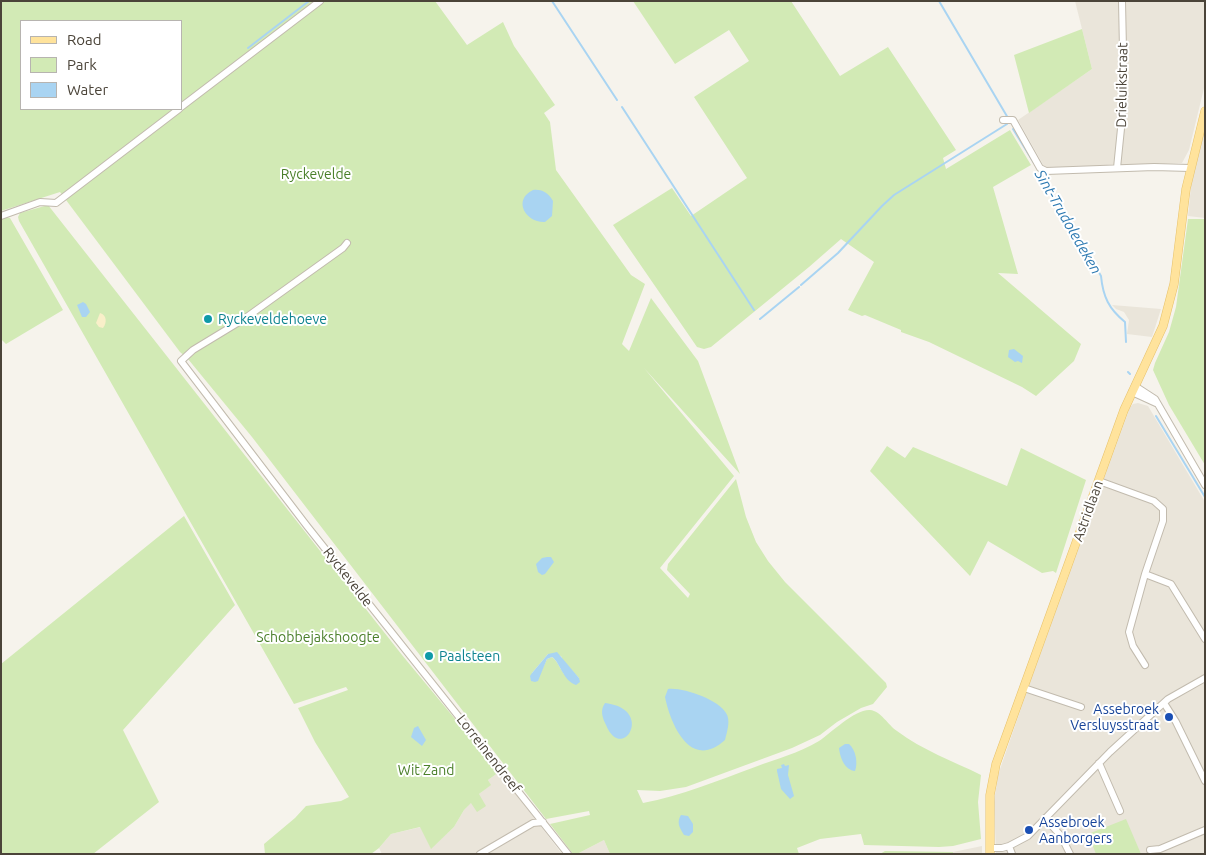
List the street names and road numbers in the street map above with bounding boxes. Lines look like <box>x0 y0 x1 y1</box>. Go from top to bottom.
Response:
street label: Drieluikstraat <box>1113 42 1131 128</box>
street label: Astridlaan <box>1069 478 1107 544</box>
street label: Ryckevelde <box>320 544 376 610</box>
street label: Lorreinendreef <box>453 711 525 797</box>

